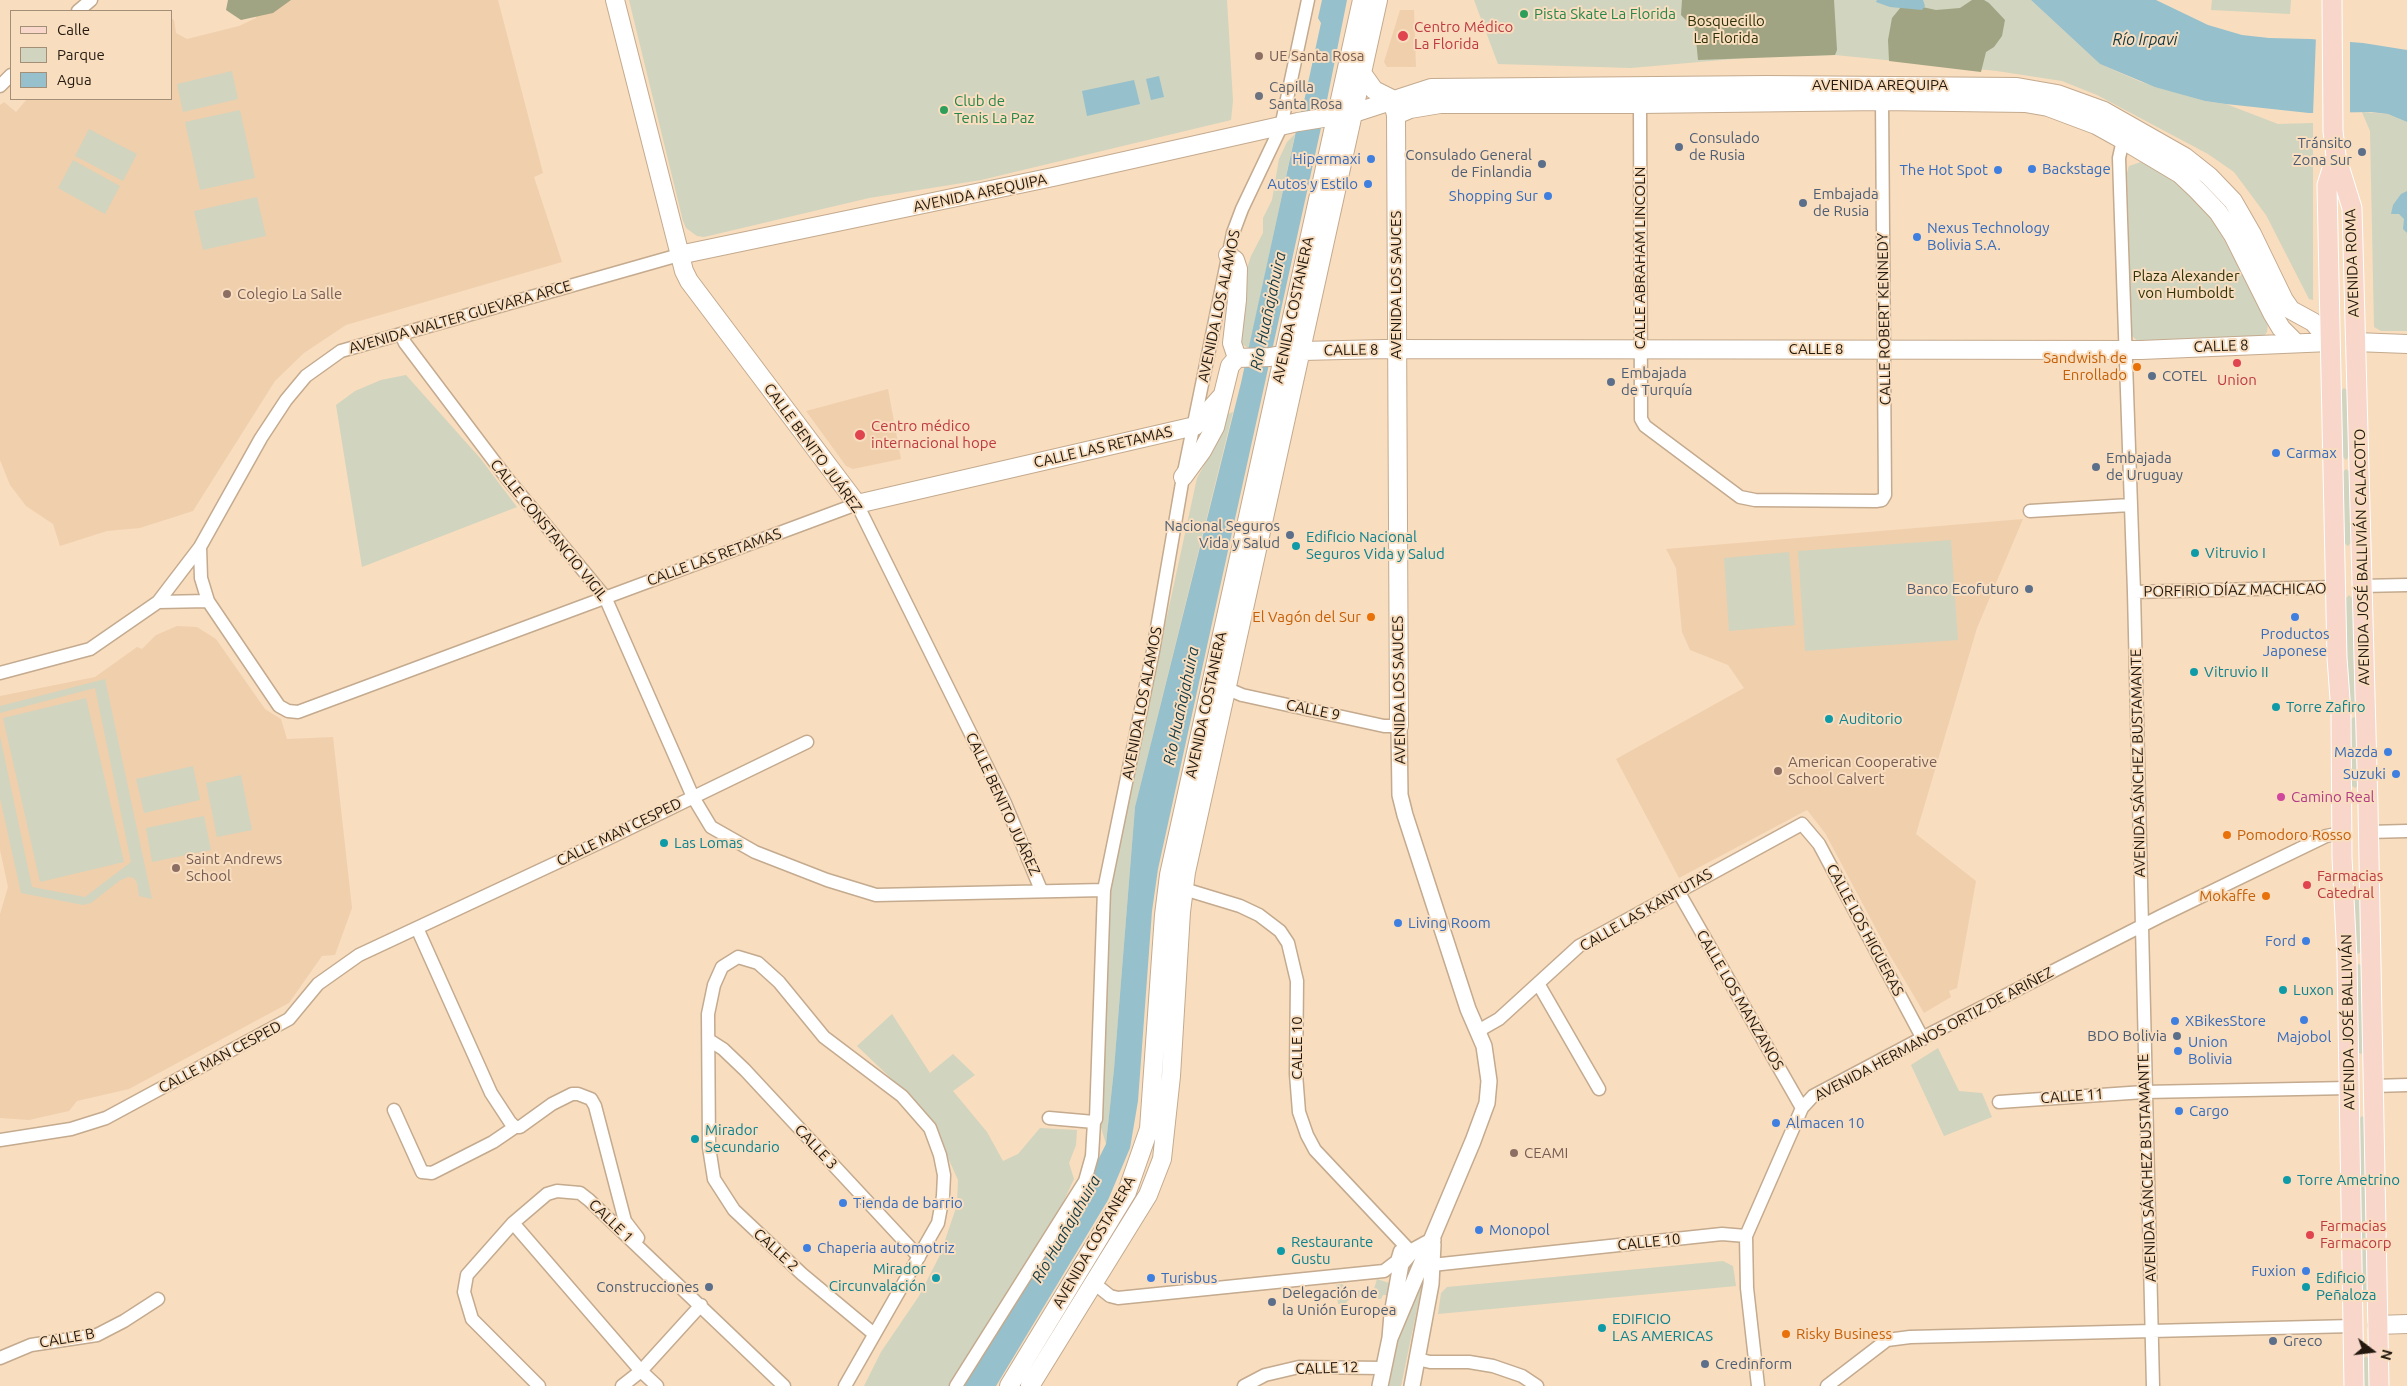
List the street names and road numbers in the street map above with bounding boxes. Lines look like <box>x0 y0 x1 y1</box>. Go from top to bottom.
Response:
street label: AVENIDA AREQUIPA <box>1812 76 1948 94</box>
street label: CALLE ABRAHAM LINCOLN <box>1631 166 1649 350</box>
street label: AVENIDA AREQUIPA <box>912 170 1048 216</box>
street label: AVENIDA ROMA <box>2341 208 2363 318</box>
street label: AVENIDA LOS SAUCES <box>1387 211 1405 359</box>
street label: AVENIDA LOS ALAMOS <box>1194 228 1244 384</box>
street label: CALLE ROBERT KENNEDY <box>1873 233 1895 405</box>
street label: AVENIDA COSTANERA <box>1269 235 1317 385</box>
street label: AVENIDA WALTER GUEVARA ARCE <box>347 277 573 357</box>
street label: CALLE 8 <box>2193 336 2249 356</box>
street label: CALLE 8 <box>1789 340 1843 358</box>
street label: CALLE 8 <box>1323 341 1379 359</box>
street label: CALLE BENITO JUÁREZ <box>760 380 866 516</box>
street label: CALLE LAS RETAMAS <box>1032 422 1174 472</box>
street label: AVENIDA JOSÉ BALLIVIÁN CALACOTO <box>2351 429 2373 685</box>
street label: CALLE CONSTANCIO VIGIL <box>486 456 612 604</box>
street label: CALLE LAS RETAMAS <box>644 524 784 590</box>
street label: PORFIRIO DÍAZ MACHICAO <box>2143 579 2327 601</box>
street label: AVENIDA LOS SAUCES <box>1389 616 1409 764</box>
street label: AVENIDA LOS ALAMOS <box>1118 625 1166 781</box>
street label: AVENIDA COSTANERA <box>1182 630 1230 780</box>
street label: AVENIDA SÁNCHEZ BUSTAMANTE <box>2127 649 2149 877</box>
street label: CALLE 9 <box>1284 695 1342 725</box>
street label: CALLE BENITO JUÁREZ <box>962 730 1044 878</box>
street label: CALLE MAN CESPED <box>554 794 684 870</box>
street label: CALLE LOS HIGUERAS <box>1823 861 1907 999</box>
street label: CALLE LAS KANTUTAS <box>1577 865 1715 955</box>
street label: CALLE LOS MANZANOS <box>1693 927 1787 1073</box>
street label: AVENIDA JOSÉ BALLIVIÁN <box>2337 934 2359 1110</box>
street label: AVENIDA HERMANOS ORTIZ DE ARIÑEZ <box>1812 963 2056 1105</box>
street label: CALLE 10 <box>1288 1016 1306 1080</box>
street label: CALLE MAN CESPED <box>155 1017 285 1097</box>
street label: AVENIDA SÁNCHEZ BUSTAMANTE <box>2134 1053 2160 1283</box>
street label: CALLE 11 <box>2040 1085 2104 1107</box>
street label: CALLE 3 <box>791 1121 841 1173</box>
street label: AVENIDA COSTANERA <box>1049 1173 1139 1311</box>
street label: CALLE 1 <box>585 1195 637 1247</box>
street label: CALLE 2 <box>750 1225 802 1275</box>
street label: CALLE 10 <box>1617 1230 1681 1254</box>
street label: CALLE B <box>38 1324 96 1352</box>
street label: CALLE 12 <box>1295 1358 1359 1378</box>

